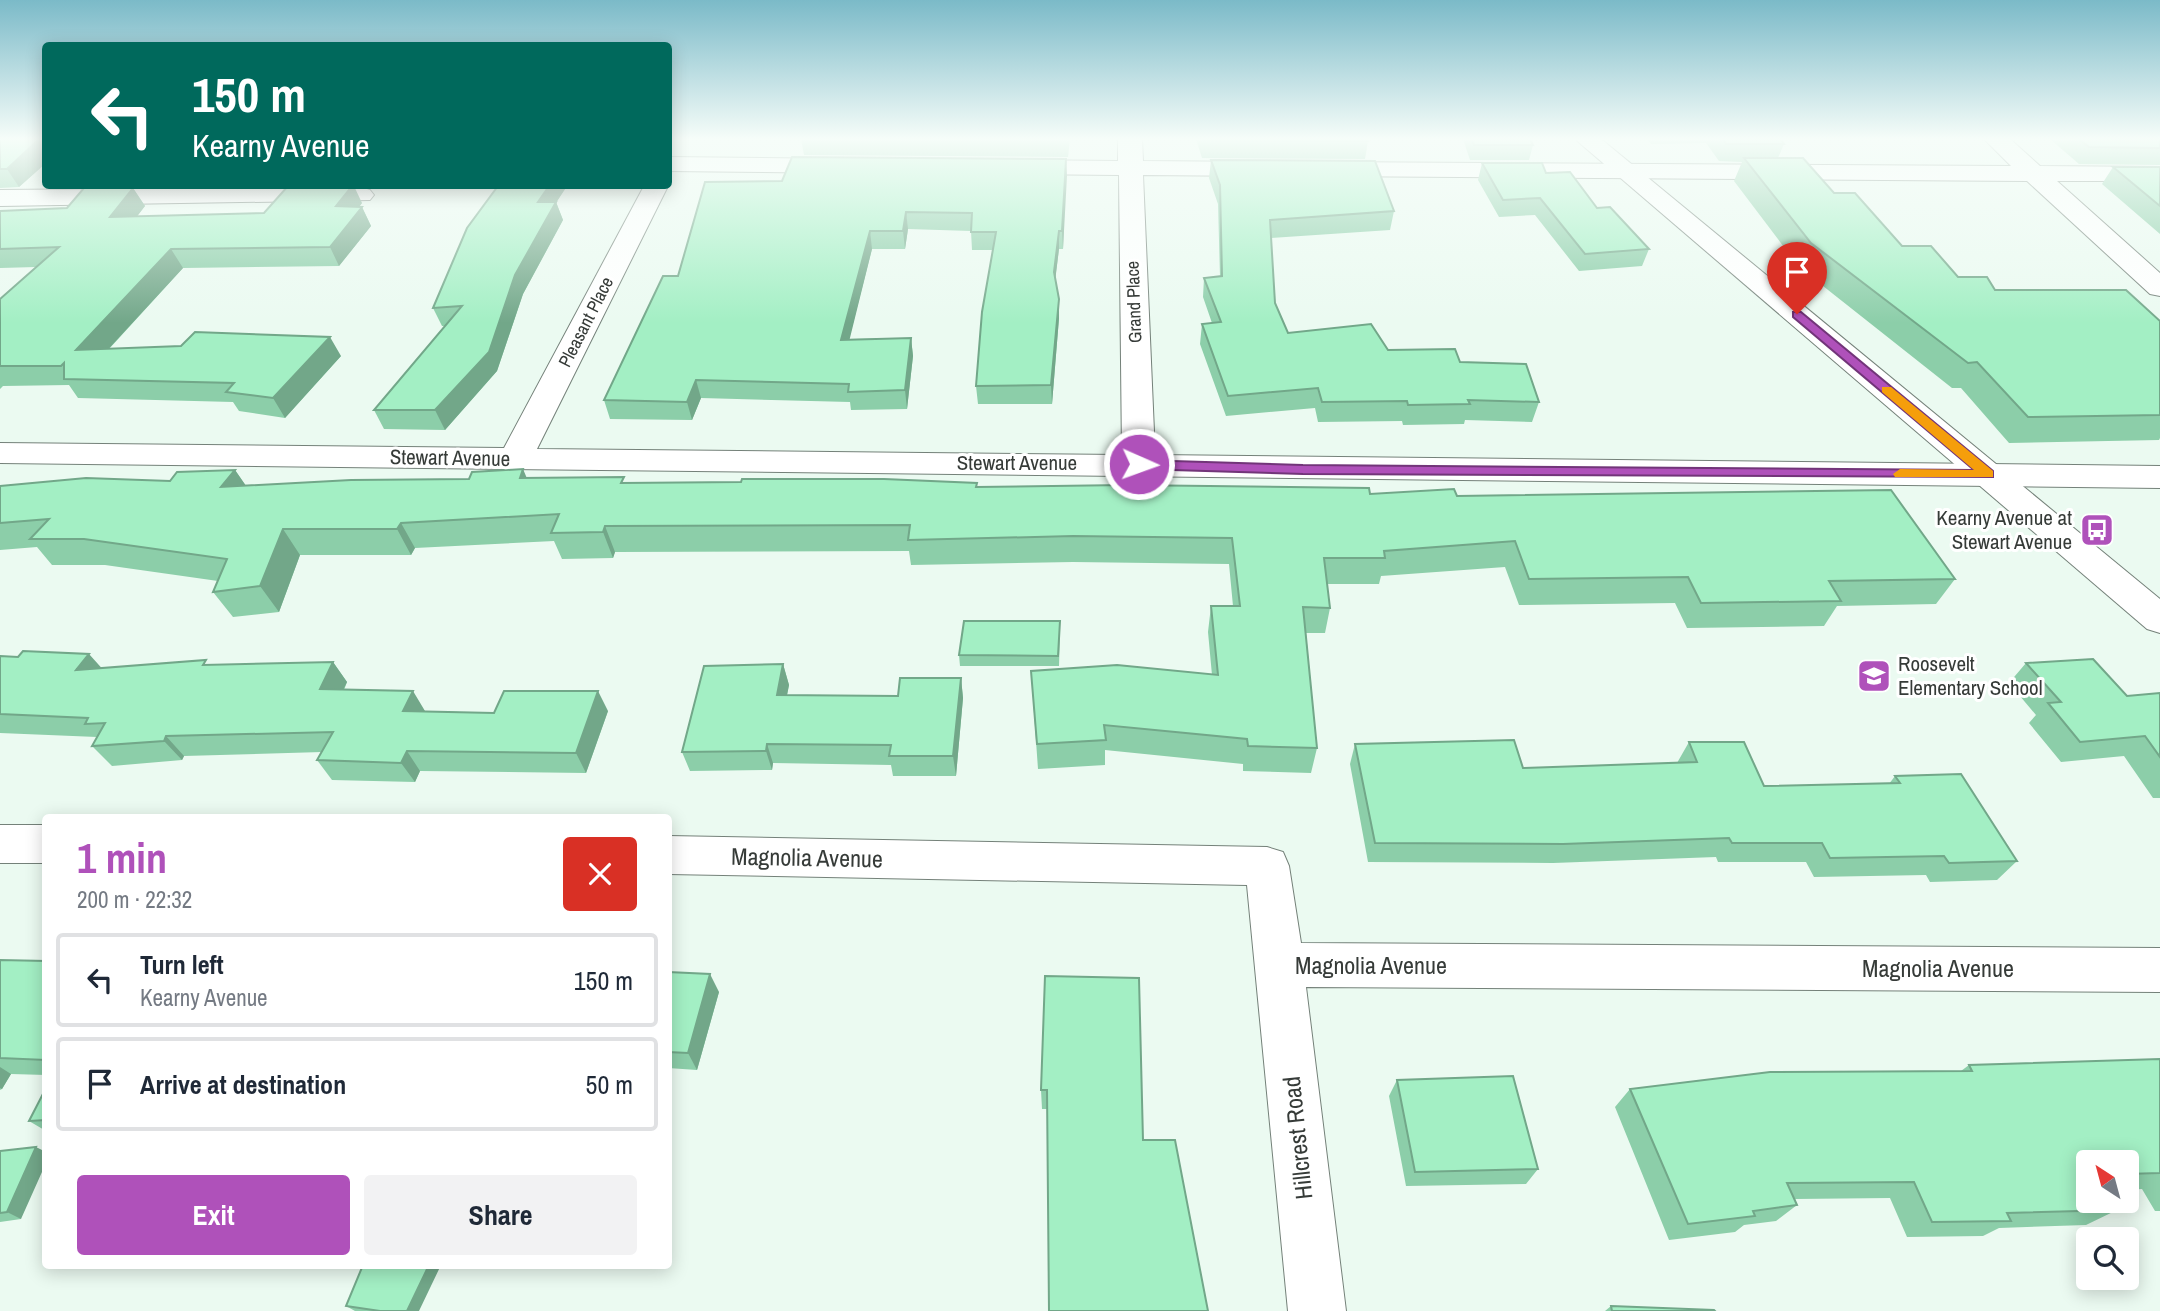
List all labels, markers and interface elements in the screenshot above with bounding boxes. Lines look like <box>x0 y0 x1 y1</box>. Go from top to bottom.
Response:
text: 150 m <box>192 61 306 127</box>
icon: left <box>77 70 168 161</box>
text: Kearny Avenue <box>192 124 370 167</box>
pin <box>1767 242 1827 314</box>
icon: arrive <box>1778 253 1816 291</box>
street label: Grand Place <box>1120 261 1147 343</box>
street label: Pleasant Place <box>552 272 619 371</box>
position arrow <box>1102 427 1176 501</box>
street label: Stewart Avenue <box>390 442 510 473</box>
street label: Stewart Avenue <box>957 448 1077 477</box>
place label: Kearny Avenue at Stewart Avenue <box>1936 503 2072 556</box>
bus stop icon: Kearny Avenue at Stewart Avenue <box>2078 511 2116 549</box>
place label: Roosevelt Elementary School <box>1898 649 2043 702</box>
school or university icon: Roosevelt Elementary School <box>1855 657 1893 695</box>
text: 1 min <box>77 830 167 886</box>
button: close <box>563 837 637 911</box>
street label: Magnolia Avenue <box>731 840 883 874</box>
text: 200 m · 22:32 <box>77 884 192 915</box>
text: Turn left <box>140 947 224 982</box>
street label: Magnolia Avenue <box>1295 949 1447 981</box>
street label: Magnolia Avenue <box>1862 952 2014 984</box>
icon: left <box>81 961 119 999</box>
text: 150 m <box>574 963 633 998</box>
text: Kearny Avenue <box>140 982 268 1013</box>
icon: arrive <box>81 1065 119 1103</box>
text: Arrive at destination <box>140 1067 346 1102</box>
text: 50 m <box>586 1067 633 1102</box>
street label: Hillcrest Road <box>1275 1075 1319 1201</box>
north arrow <box>2076 1150 2138 1213</box>
map controls <box>2076 1150 2139 1290</box>
button: Exit <box>77 1175 350 1255</box>
button: Share <box>364 1175 637 1255</box>
button: search <box>2076 1227 2139 1290</box>

